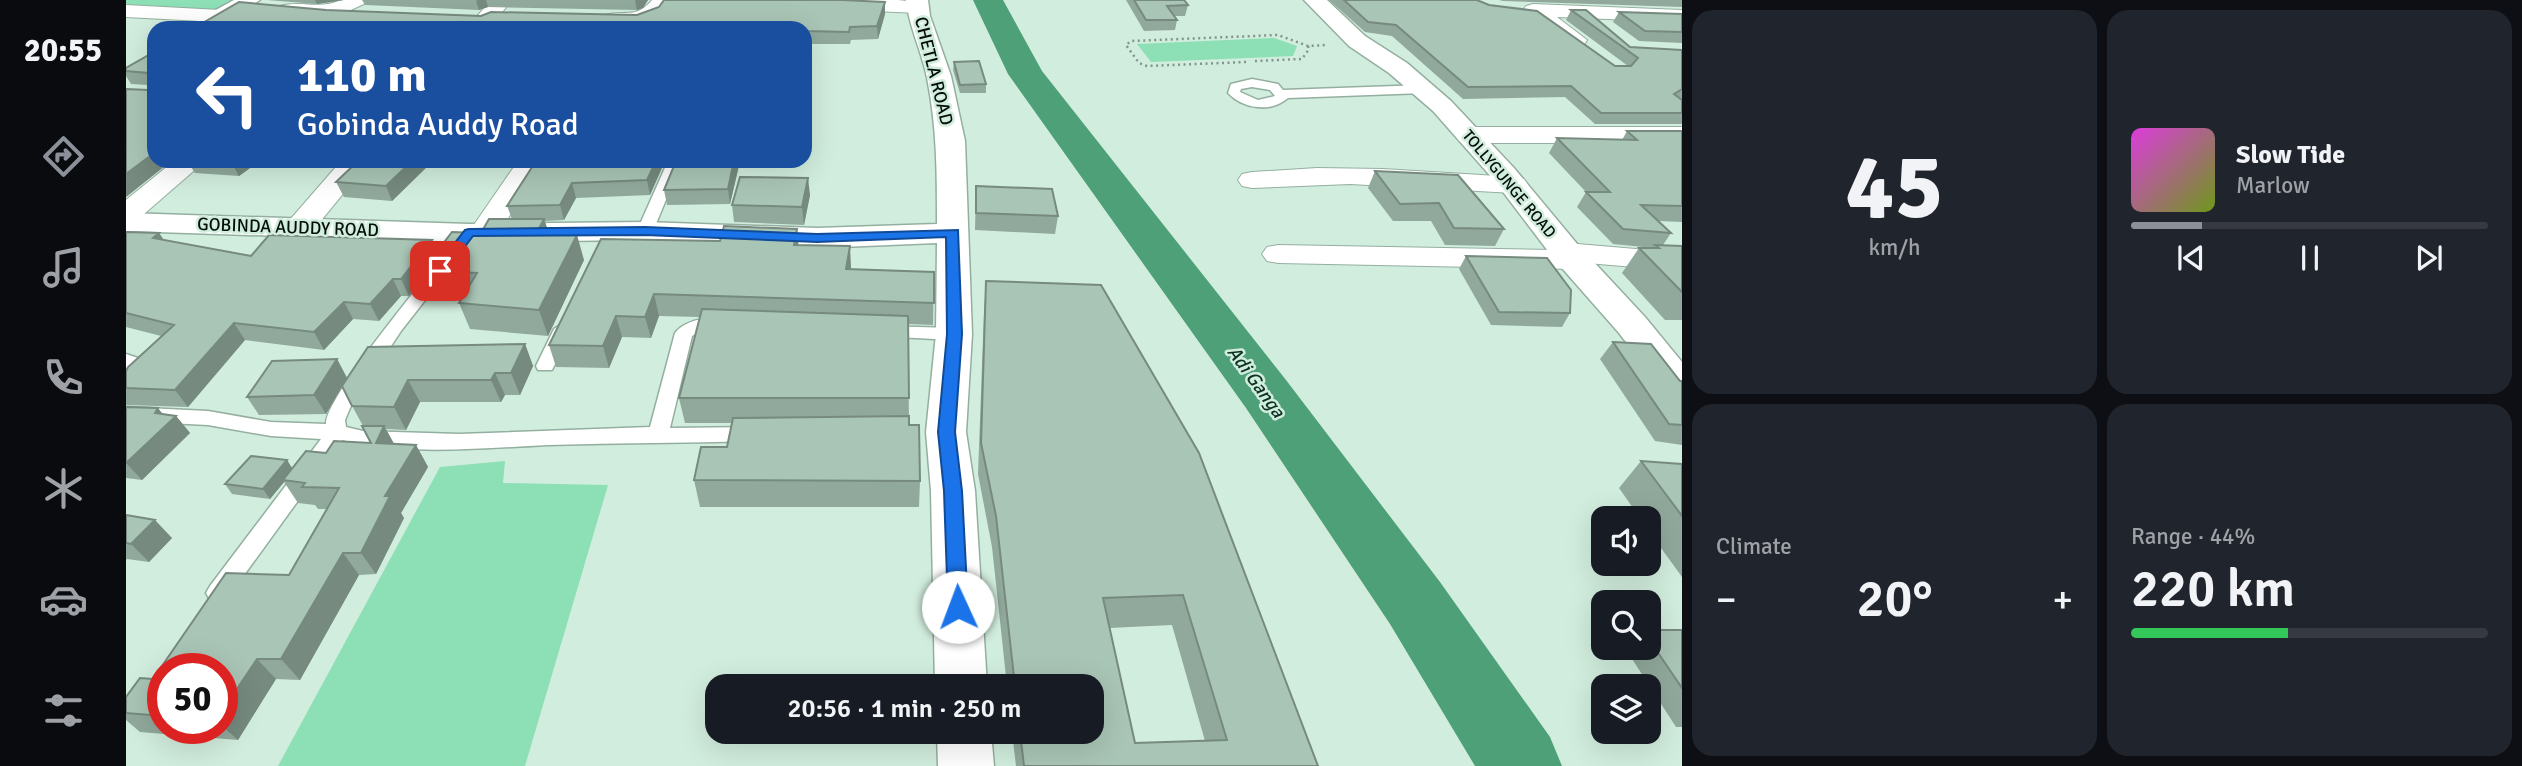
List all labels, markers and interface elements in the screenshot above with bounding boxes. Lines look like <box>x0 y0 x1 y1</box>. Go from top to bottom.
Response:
street label: CHETLA ROAD <box>910 14 958 128</box>
text: 20:55 <box>24 31 102 70</box>
text: 110 m <box>297 45 427 105</box>
icon: left <box>182 49 273 140</box>
text: Gobinda Auddy Road <box>297 105 579 144</box>
street label: TOLLYGUNGE ROAD <box>1458 126 1560 242</box>
text: 45 <box>1845 131 1944 244</box>
icon: directions <box>39 132 88 181</box>
text: Slow Tide <box>2236 139 2345 171</box>
text: Marlow <box>2236 171 2310 200</box>
street label: GOBINDA AUDDY ROAD <box>197 213 379 241</box>
text: km/h <box>1868 233 1921 262</box>
icon: previous <box>2172 239 2210 277</box>
icon: pause <box>2291 239 2329 277</box>
icon: next <box>2410 239 2448 277</box>
pin <box>410 241 470 301</box>
icon: music <box>39 243 88 292</box>
icon: arrive <box>421 252 459 290</box>
water label: Adi Ganga <box>1222 341 1291 424</box>
icon: phone <box>39 353 88 402</box>
icon: climate <box>39 464 88 513</box>
map controls <box>1591 506 1661 744</box>
button: sound <box>1591 506 1661 576</box>
text: Range · 44% <box>2131 522 2255 551</box>
text: Climate <box>1716 532 1792 561</box>
text: 220 km <box>2131 557 2295 621</box>
text: 20° <box>1856 567 1933 631</box>
position arrow <box>921 570 995 644</box>
icon: car <box>39 575 88 624</box>
text: − <box>1716 576 1737 623</box>
text: + <box>2052 576 2073 623</box>
button: search <box>1591 590 1661 660</box>
speed limit sign: 50 <box>147 653 238 744</box>
button: layers <box>1591 674 1661 744</box>
icon: filters <box>39 686 88 735</box>
text: 20:56 · 1 min · 250 m <box>788 693 1021 725</box>

